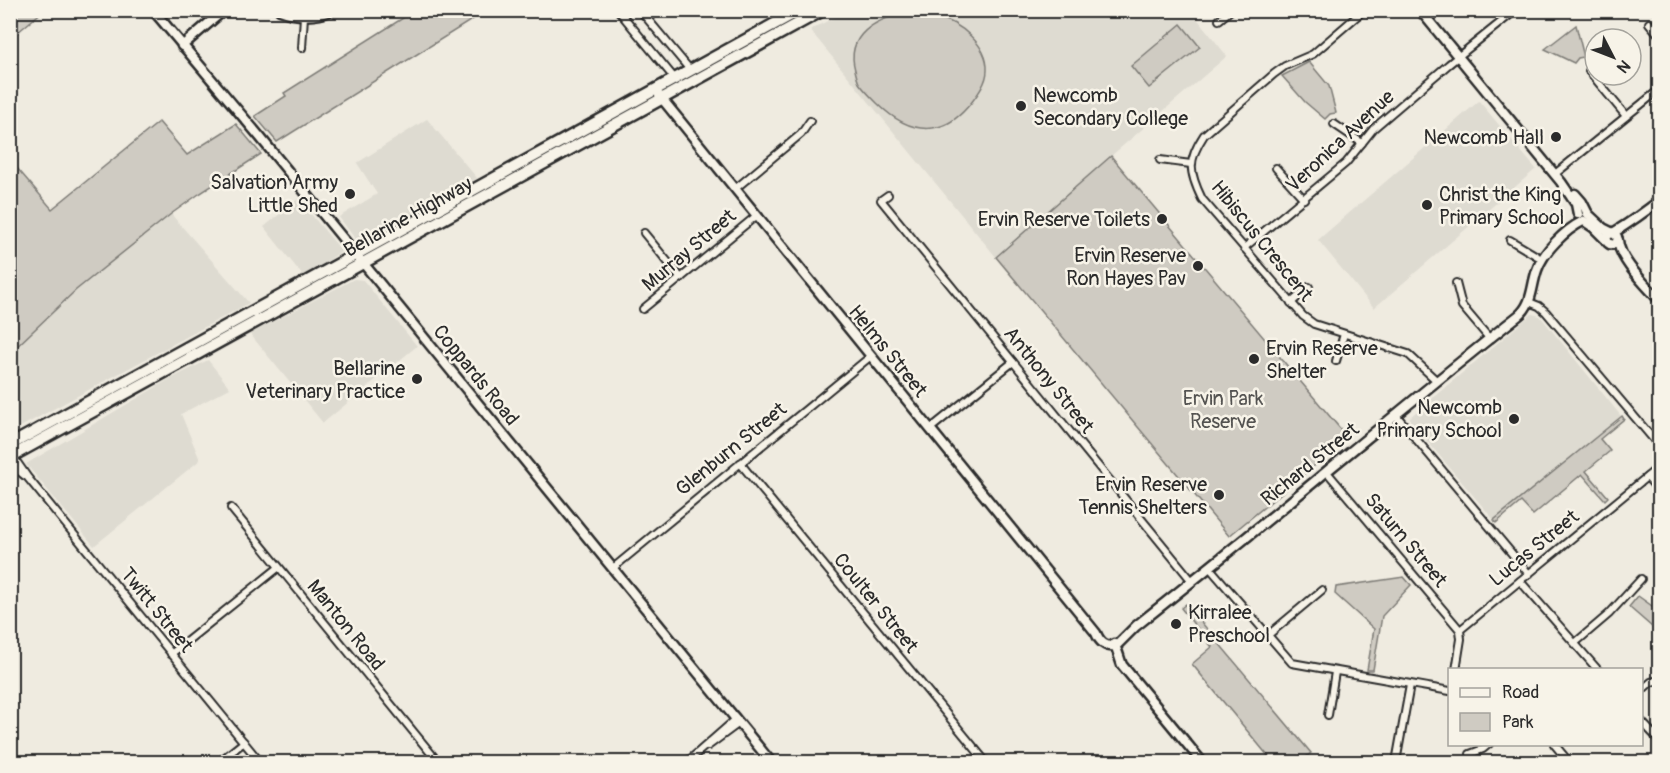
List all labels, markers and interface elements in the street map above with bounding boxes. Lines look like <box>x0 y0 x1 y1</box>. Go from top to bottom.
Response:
north arrow <box>1583 27 1643 87</box>
text: N <box>1612 56 1634 77</box>
place label: Newcomb Secondary College <box>1033 83 1188 131</box>
street label: Veronica Avenue <box>1281 84 1400 198</box>
marker: Newcomb Secondary College <box>1014 99 1028 113</box>
place label: Newcomb Hall <box>1423 125 1544 150</box>
marker: Newcomb Hall <box>1549 130 1563 144</box>
place label: Salvation Army Little Shed <box>210 170 338 218</box>
street label: Bellarine Highway <box>339 171 477 263</box>
street label: Hibiscus Crescent <box>1205 175 1319 307</box>
place label: Christ the King Primary School <box>1439 182 1564 230</box>
marker: Salvation Army Little Shed <box>343 187 357 201</box>
marker: Christ the King Primary School <box>1420 198 1434 212</box>
street label: Murray Street <box>637 203 742 297</box>
place label: Ervin Reserve Toilets <box>978 207 1150 232</box>
marker: Ervin Reserve Toilets <box>1155 212 1169 226</box>
place label: Ervin Reserve Ron Hayes Pav <box>1066 243 1186 291</box>
marker: Ervin Reserve Ron Hayes Pav <box>1191 259 1205 273</box>
street label: Helms Street <box>843 300 933 403</box>
street label: Coppards Road <box>428 319 524 431</box>
street label: Anthony Street <box>998 322 1100 439</box>
place label: Ervin Reserve Shelter <box>1266 336 1378 384</box>
marker: Ervin Reserve Shelter <box>1247 352 1261 366</box>
place label: Bellarine Veterinary Practice <box>245 356 405 404</box>
marker: Bellarine Veterinary Practice <box>410 372 424 386</box>
park label: Ervin Park Reserve <box>1183 386 1264 434</box>
place label: Newcomb Primary School <box>1377 395 1502 443</box>
street label: Glenburn Street <box>670 396 792 501</box>
marker: Newcomb Primary School <box>1507 412 1521 426</box>
street label: Richard Street <box>1256 416 1365 511</box>
place label: Ervin Reserve Tennis Shelters <box>1079 472 1207 520</box>
marker: Ervin Reserve Tennis Shelters <box>1212 488 1226 502</box>
street label: Saturn Street <box>1359 488 1453 593</box>
street label: Lucas Street <box>1484 504 1585 592</box>
street label: Coulter Street <box>828 548 925 659</box>
street label: Twitt Street <box>115 562 199 658</box>
street label: Manton Road <box>302 574 390 676</box>
place label: Kirralee Preschool <box>1188 600 1270 648</box>
marker: Kirralee Preschool <box>1169 617 1183 631</box>
legend <box>1448 668 1643 746</box>
text: Road <box>1502 681 1539 704</box>
text: Park <box>1502 711 1534 734</box>

